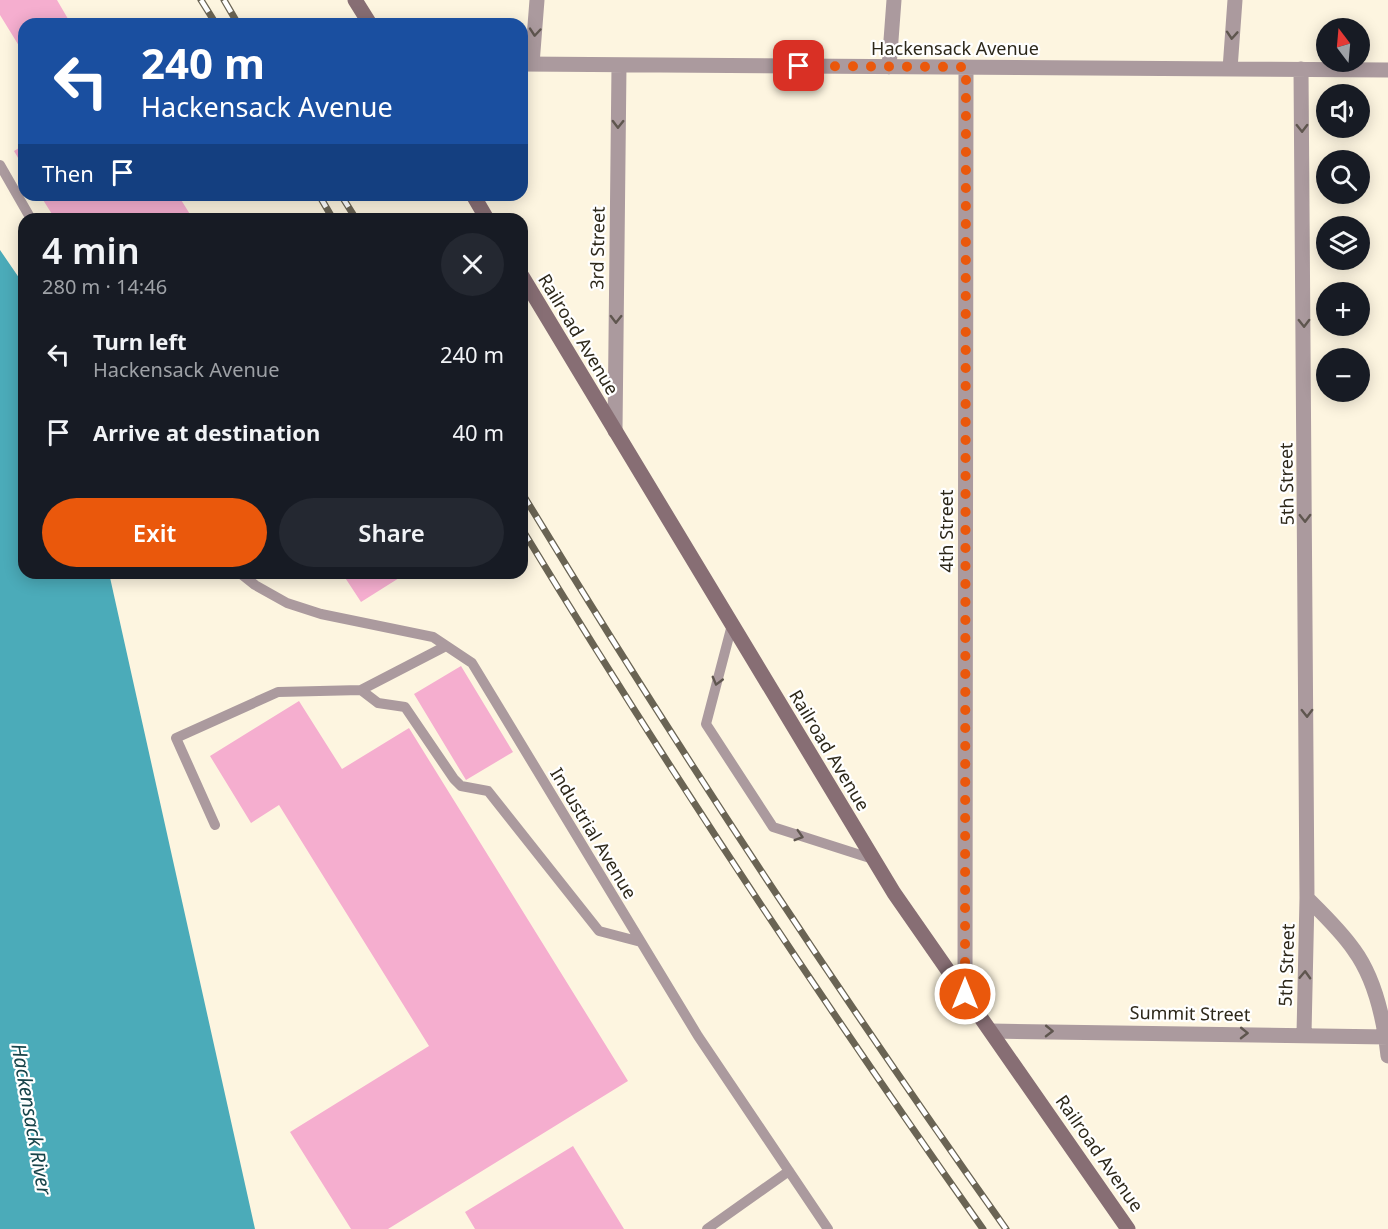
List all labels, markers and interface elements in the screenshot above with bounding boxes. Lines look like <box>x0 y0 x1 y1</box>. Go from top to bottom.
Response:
north arrow <box>1316 18 1370 72</box>
map controls <box>1316 18 1370 402</box>
one-way arrow <box>529 28 542 37</box>
one-way arrow <box>1226 30 1239 39</box>
text: 240 m <box>141 34 265 91</box>
street label: Hackensack Avenue <box>871 36 1039 60</box>
pin <box>773 40 824 91</box>
icon: left <box>42 42 120 120</box>
icon: arrive <box>782 49 815 82</box>
button: sound <box>1316 84 1370 138</box>
text: Hackensack Avenue <box>141 88 393 125</box>
one-way arrow <box>612 120 624 129</box>
one-way arrow <box>1296 123 1308 132</box>
button: search <box>1316 150 1370 204</box>
icon: arrive <box>106 156 139 189</box>
text: Then <box>42 158 94 188</box>
street label: 3rd Street <box>584 206 610 290</box>
button: layers <box>1316 216 1370 270</box>
text: 4 min <box>42 226 140 275</box>
button: close <box>441 233 504 296</box>
street label: Railroad Avenue <box>533 269 625 399</box>
text: 280 m · 14:46 <box>42 273 167 300</box>
button: + <box>1316 282 1370 336</box>
one-way arrow <box>610 315 622 324</box>
one-way arrow <box>1297 318 1310 327</box>
text: Turn left <box>93 326 187 356</box>
icon: left <box>42 338 75 371</box>
text: 240 m <box>440 339 504 369</box>
button: − <box>1316 348 1370 402</box>
text: Hackensack Avenue <box>93 356 279 383</box>
icon: arrive <box>42 416 75 449</box>
text: Arrive at destination <box>93 417 320 447</box>
text: 40 m <box>453 417 504 447</box>
street label: 5th Street <box>1273 442 1299 526</box>
street label: 4th Street <box>934 489 958 572</box>
button: Exit <box>42 498 267 567</box>
button: Share <box>279 498 504 567</box>
one-way arrow <box>1299 513 1312 522</box>
one-way arrow <box>712 676 724 686</box>
street label: Railroad Avenue <box>784 685 876 815</box>
one-way arrow <box>1301 708 1313 717</box>
street label: Industrial Avenue <box>545 763 643 903</box>
one-way arrow <box>793 829 804 841</box>
street label: 5th Street <box>1273 923 1299 1007</box>
position arrow <box>933 962 997 1026</box>
one-way arrow <box>1299 971 1312 980</box>
street label: Summit Street <box>1129 1000 1251 1026</box>
one-way arrow <box>1045 1025 1054 1037</box>
one-way arrow <box>1240 1027 1249 1039</box>
water label: Hackensack River <box>5 1041 59 1198</box>
street label: Railroad Avenue <box>1051 1090 1149 1216</box>

